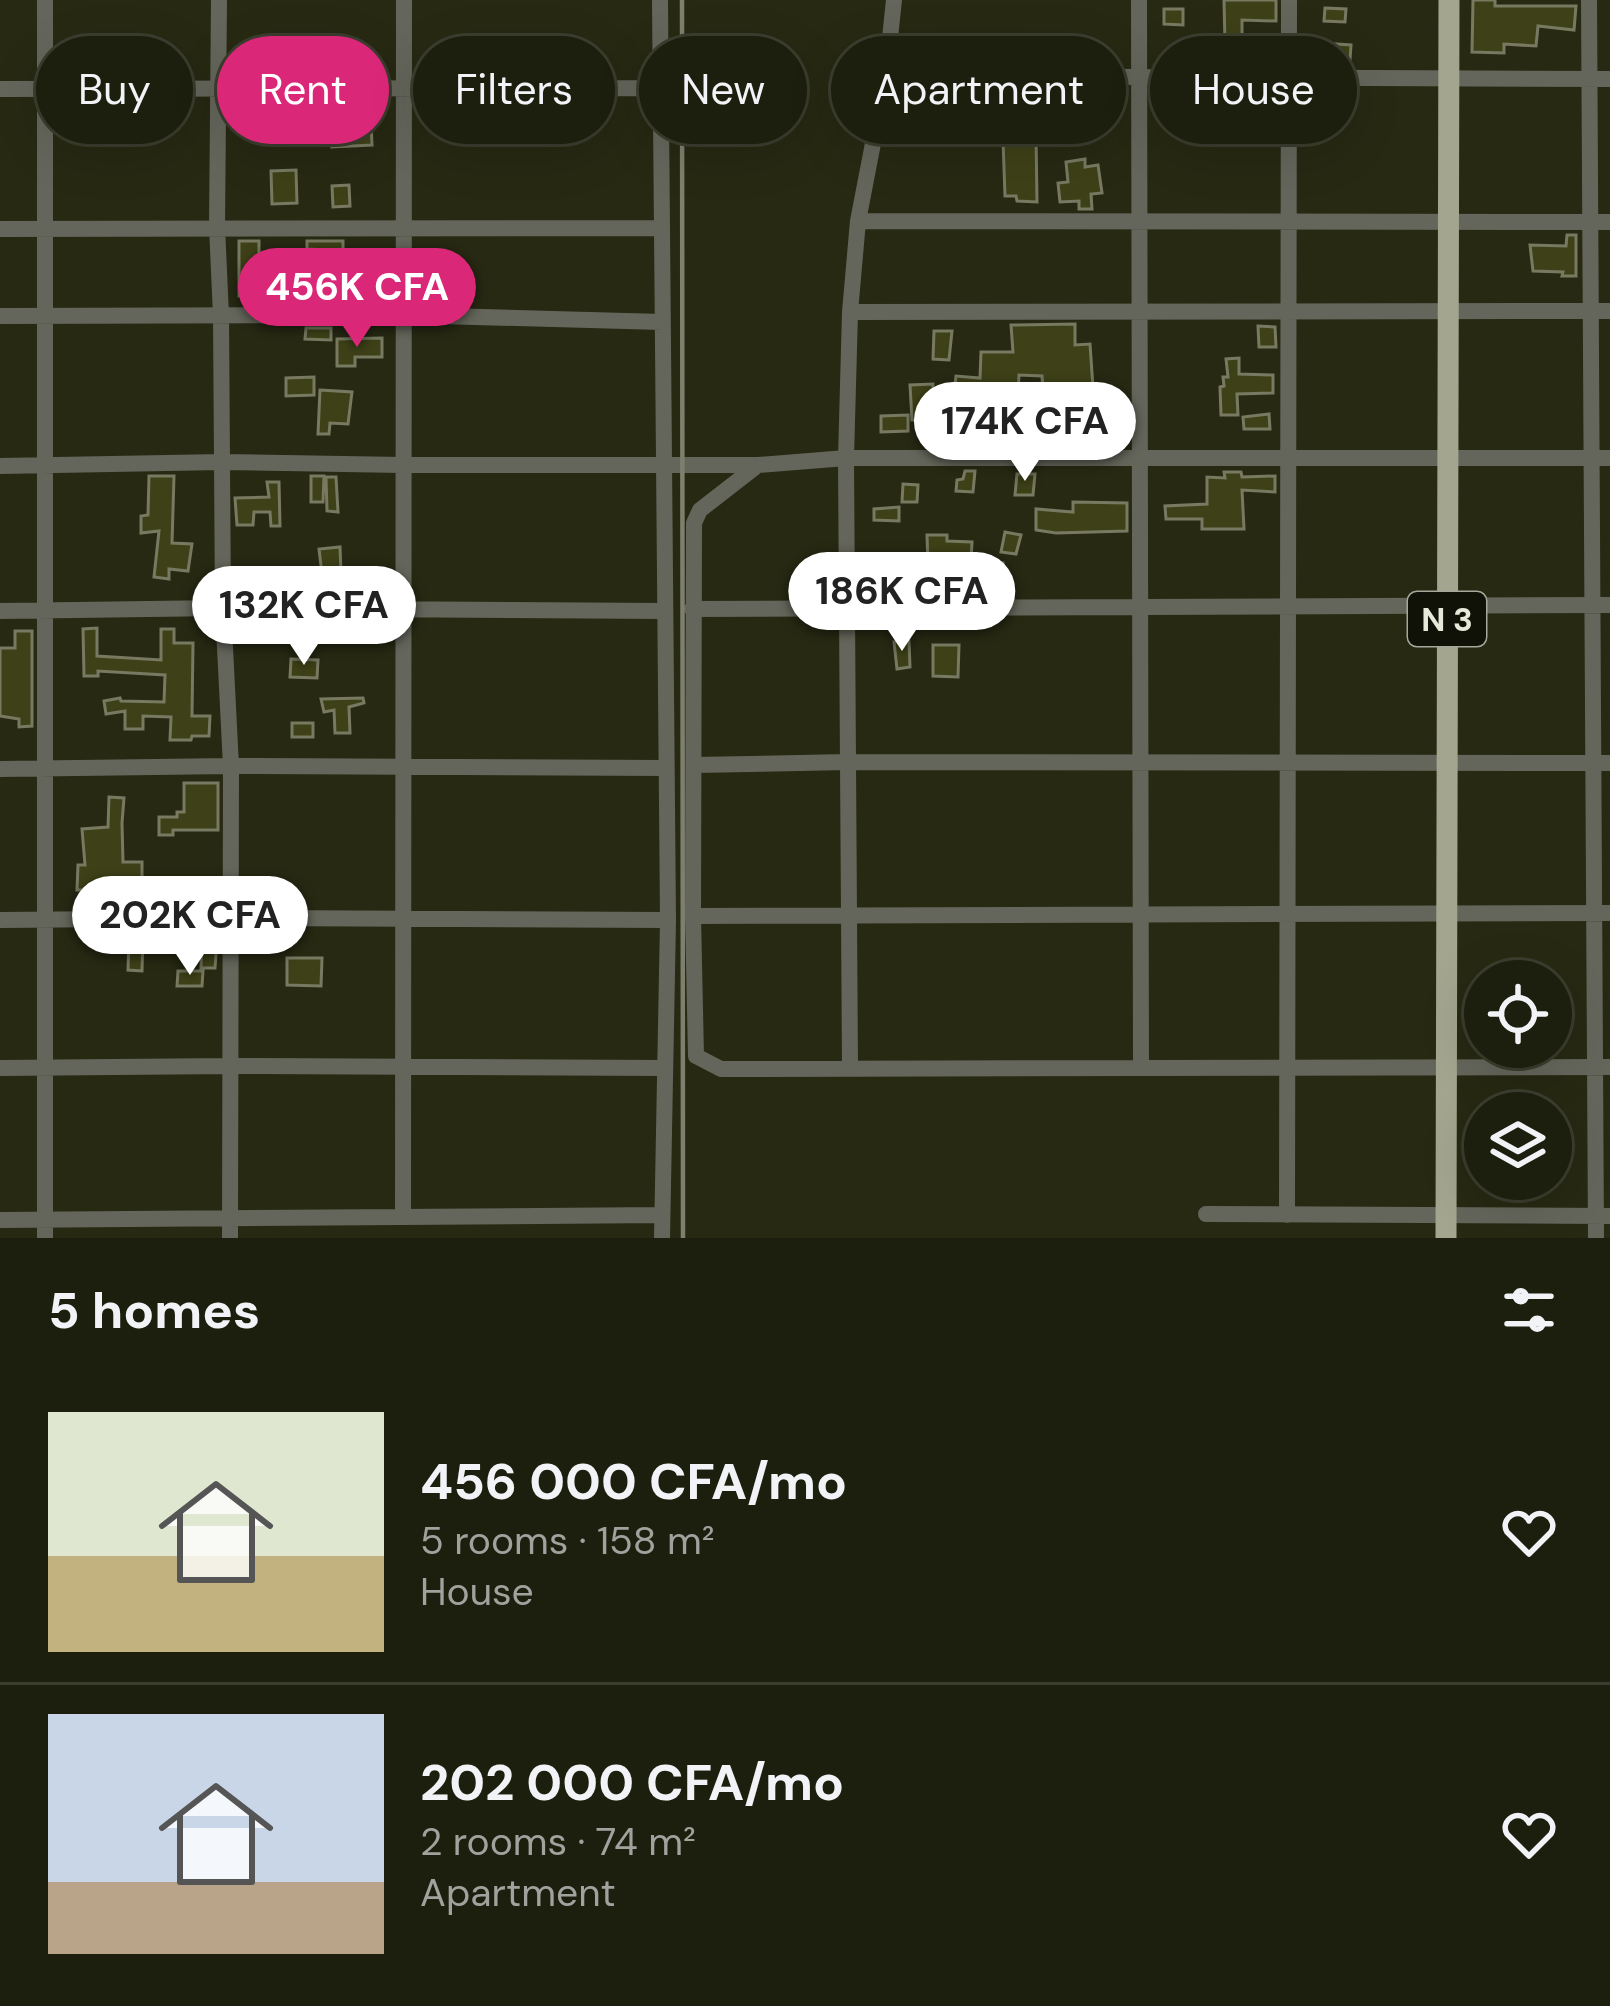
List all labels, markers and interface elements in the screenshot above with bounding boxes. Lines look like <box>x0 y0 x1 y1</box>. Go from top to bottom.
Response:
chip: Buy <box>36 36 193 144</box>
chip: Rent <box>217 36 389 144</box>
chip: Filters <box>413 36 615 144</box>
chip: New <box>639 36 807 144</box>
chip: Apartment <box>831 36 1126 144</box>
chip: House <box>1150 36 1357 144</box>
pin: 456K CFA <box>233 248 481 350</box>
text: 456K CFA <box>265 261 449 312</box>
pin: 174K CFA <box>901 382 1149 484</box>
text: 174K CFA <box>941 395 1109 446</box>
pin: 186K CFA <box>778 552 1026 654</box>
text: 186K CFA <box>815 565 989 616</box>
pin: 132K CFA <box>180 566 428 668</box>
text: 132K CFA <box>219 579 389 630</box>
road number: N 3 <box>1408 592 1486 646</box>
pin: 202K CFA <box>66 876 314 978</box>
text: 202K CFA <box>99 889 281 940</box>
map controls <box>1464 960 1572 1200</box>
button: locate <box>1464 960 1572 1068</box>
button: layers <box>1464 1092 1572 1200</box>
text: 5 homes <box>48 1277 260 1344</box>
icon: filters <box>1496 1277 1562 1343</box>
text: 456 000 CFA/mo <box>420 1448 847 1515</box>
icon: home <box>144 1460 288 1604</box>
icon: heart <box>1496 1499 1562 1565</box>
text: 5 rooms · 158 m² <box>420 1515 715 1566</box>
text: House <box>420 1566 534 1617</box>
text: 202 000 CFA/mo <box>420 1749 844 1816</box>
icon: home <box>144 1762 288 1906</box>
icon: heart <box>1496 1801 1562 1867</box>
text: 2 rooms · 74 m² <box>420 1816 696 1867</box>
text: Apartment <box>420 1867 616 1918</box>

